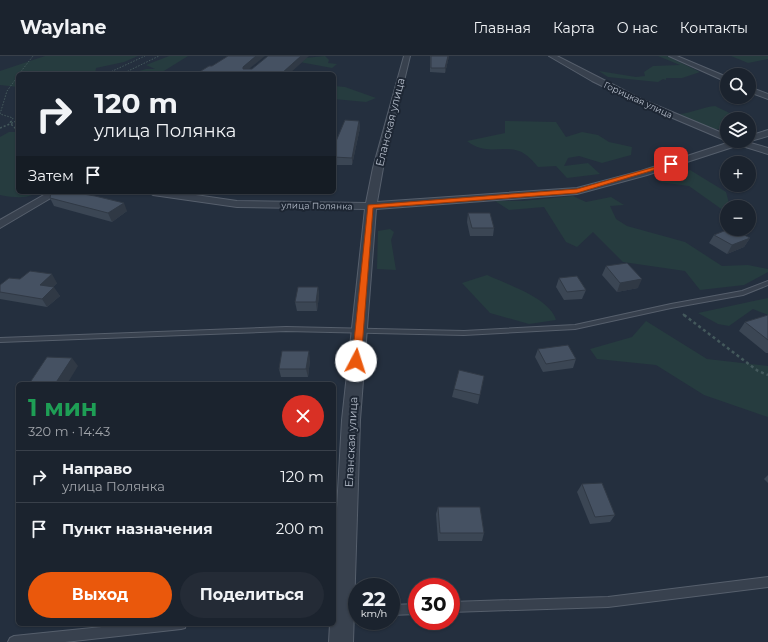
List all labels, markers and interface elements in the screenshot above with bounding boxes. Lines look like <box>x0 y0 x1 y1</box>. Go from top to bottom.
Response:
text: Waylane <box>20 16 107 39</box>
text: Главная <box>473 19 531 37</box>
text: Карта <box>553 19 595 37</box>
text: О нас <box>617 19 658 37</box>
text: Контакты <box>680 19 748 37</box>
map controls <box>720 68 756 236</box>
button: search <box>720 68 756 104</box>
street label: Еланская улица <box>372 76 408 168</box>
street label: Горицкая улица <box>602 79 674 120</box>
text: 120 m <box>94 86 178 120</box>
icon: right <box>28 88 80 140</box>
button: layers <box>720 112 756 148</box>
text: улица Полянка <box>94 120 236 142</box>
pin <box>654 147 688 181</box>
icon: arrive <box>660 153 682 175</box>
button: + <box>720 156 756 192</box>
icon: arrive <box>82 164 104 186</box>
text: Затем <box>28 166 74 185</box>
street label: улица Полянка <box>280 199 353 212</box>
button: − <box>720 200 756 236</box>
position arrow <box>335 340 377 382</box>
text: 1 мин <box>28 393 97 422</box>
button: close <box>282 395 324 437</box>
street label: Еланская улица <box>342 396 360 488</box>
text: 320 m · 14:43 <box>28 423 110 439</box>
text: Направо <box>62 459 132 478</box>
icon: right <box>28 466 50 488</box>
text: 120 m <box>280 467 324 486</box>
text: улица Полянка <box>62 478 165 494</box>
icon: arrive <box>28 518 50 540</box>
text: Пункт назначения <box>62 519 213 538</box>
text: 200 m <box>276 519 324 538</box>
button: Выход <box>28 572 172 618</box>
button: Поделиться <box>180 572 324 618</box>
speed limit sign: 30 <box>408 578 460 630</box>
text: 22 <box>362 587 386 611</box>
text: km/h <box>361 607 387 620</box>

